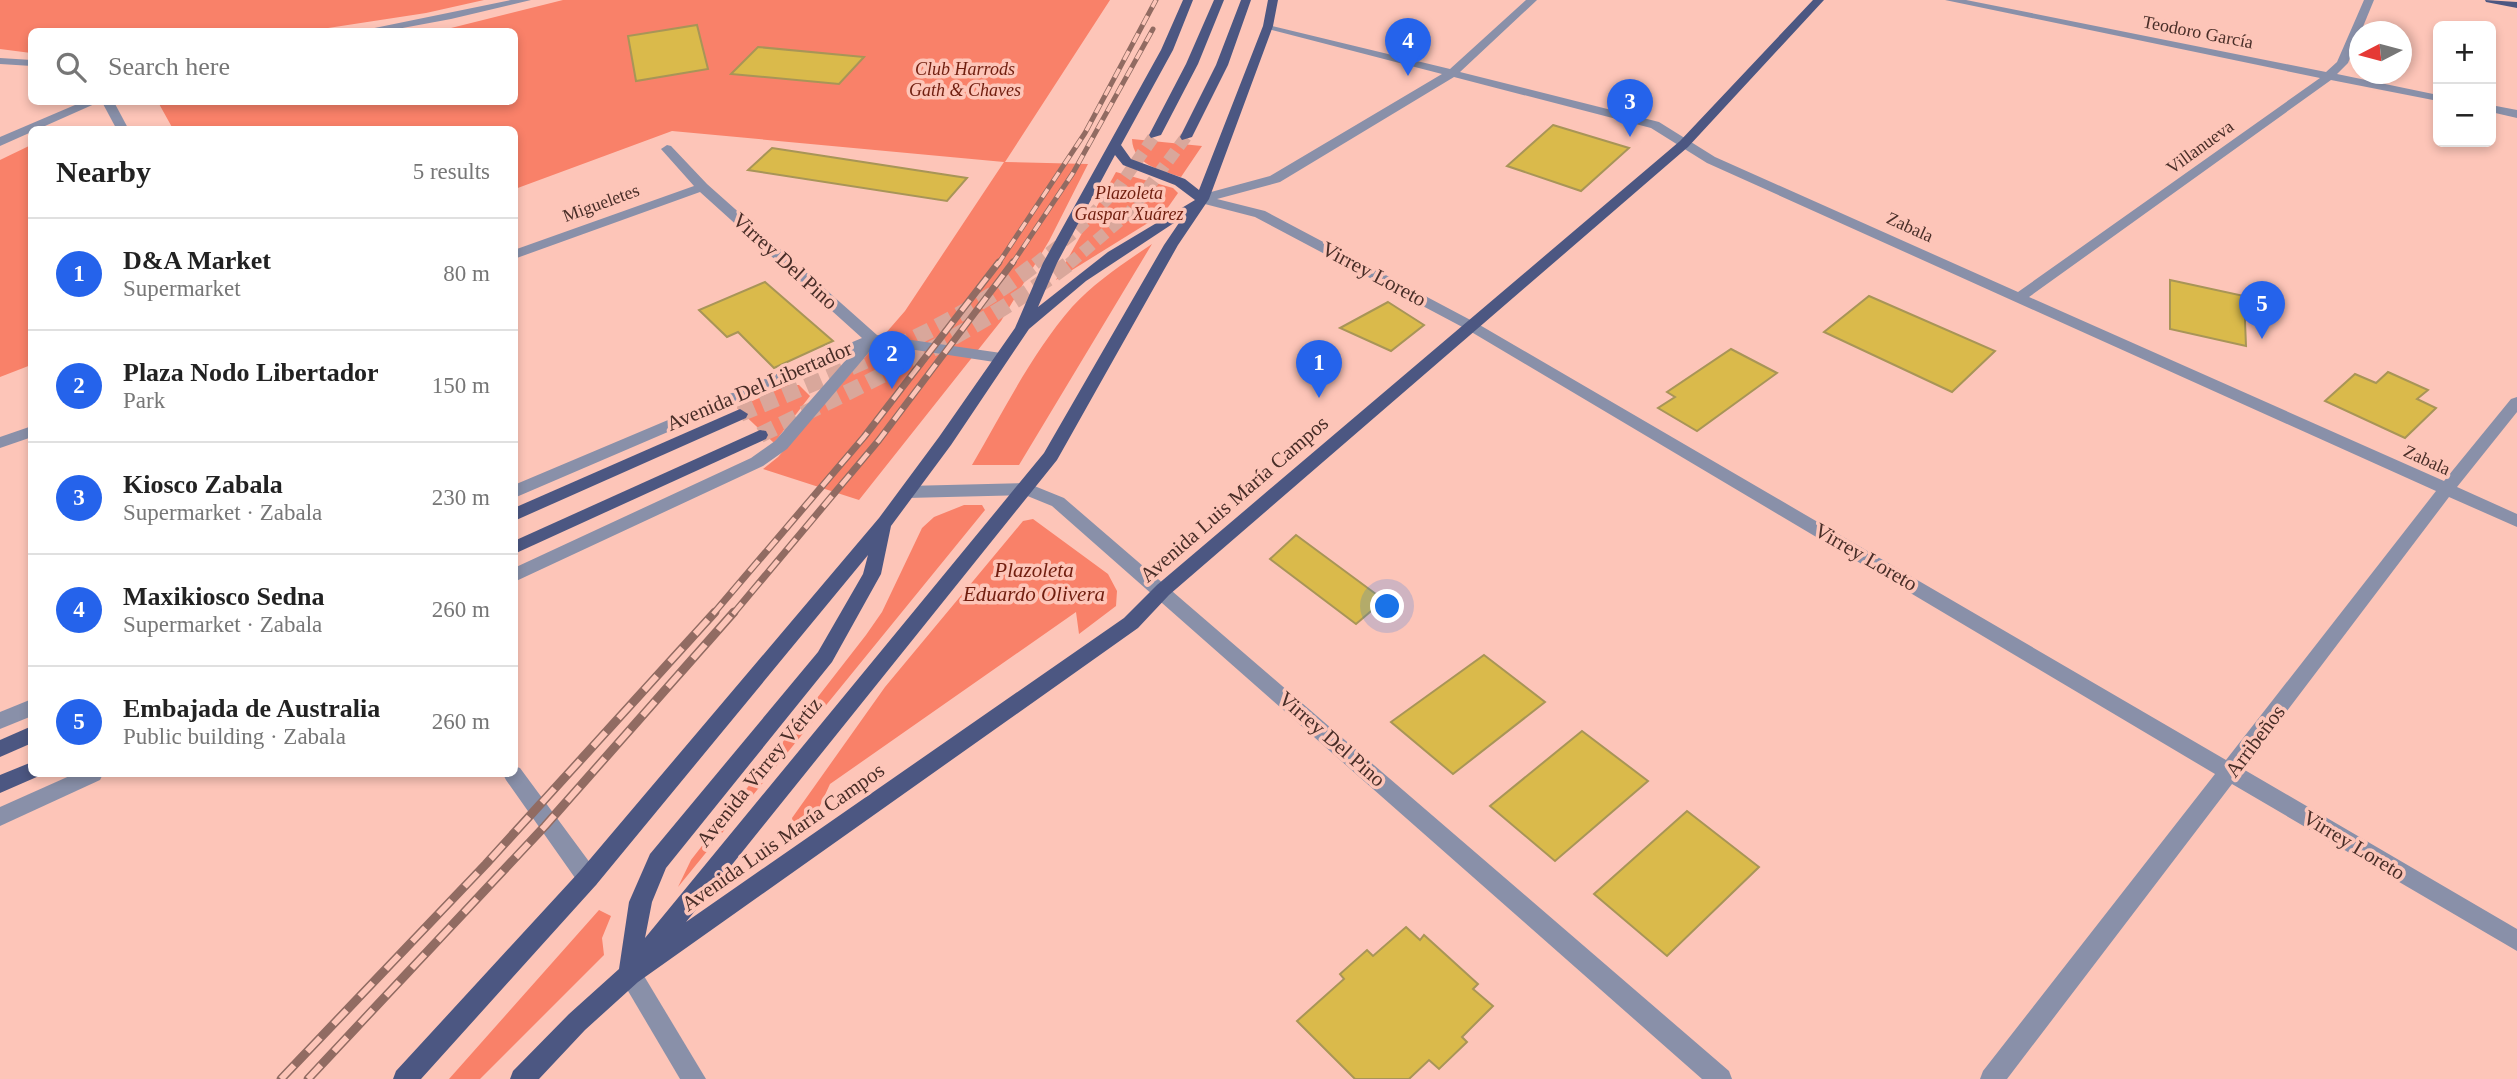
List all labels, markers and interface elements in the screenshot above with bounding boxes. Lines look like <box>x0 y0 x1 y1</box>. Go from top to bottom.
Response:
street label: Teodoro García <box>2141 11 2255 53</box>
pin: 4 <box>1385 18 1431 76</box>
north arrow <box>2349 21 2412 84</box>
map controls <box>2433 21 2496 147</box>
button: + <box>2433 21 2496 84</box>
search box <box>28 28 518 105</box>
icon: search <box>52 48 90 86</box>
text: Search here <box>108 52 230 81</box>
park label: Club Harrods Gath & Chaves <box>909 59 1021 100</box>
pin: 3 <box>1607 79 1653 137</box>
button: − <box>2433 84 2496 147</box>
street label: Villanueva <box>2163 116 2237 178</box>
text: Nearby <box>56 155 151 188</box>
text: 5 results <box>413 159 490 184</box>
street label: Migueletes <box>560 180 642 226</box>
park label: Plazoleta Gaspar Xuárez <box>1075 183 1183 224</box>
street label: Virrey Del Pino <box>728 208 842 314</box>
street label: Zabala <box>1884 208 1936 246</box>
street label: Virrey Loreto <box>1318 236 1430 312</box>
text: D&A Market <box>123 246 271 275</box>
text: 1 <box>73 261 85 286</box>
text: 80 m <box>443 261 490 286</box>
text: Supermarket <box>123 276 241 301</box>
pin: 5 <box>2239 281 2285 339</box>
pin: 2 <box>869 331 915 389</box>
street label: Avenida Del Libertador <box>663 336 855 436</box>
pin: 1 <box>1296 340 1342 398</box>
text: Plaza Nodo Libertador <box>123 358 379 387</box>
text: 2 <box>73 373 85 398</box>
text: 150 m <box>432 373 490 398</box>
text: Park <box>123 388 165 413</box>
street label: Avenida Luis María Campos <box>1135 411 1333 587</box>
street label: Zabala <box>2401 441 2453 479</box>
text: Kiosco Zabala <box>123 470 283 499</box>
text: 3 <box>73 485 85 510</box>
text: 230 m <box>432 485 490 510</box>
text: Supermarket · Zabala <box>123 500 322 525</box>
street label: Virrey Loreto <box>1810 518 1922 596</box>
park label: Plazoleta Eduardo Olivera <box>962 558 1105 606</box>
text: Maxikiosco Sedna <box>123 582 325 611</box>
your location <box>1370 589 1404 623</box>
text: 4 <box>73 597 85 622</box>
text: 260 m <box>432 597 490 622</box>
text: Supermarket · Zabala <box>123 612 322 637</box>
street label: Virrey Del Pino <box>1274 686 1390 792</box>
street label: Avenida Virrey Vértiz <box>691 692 827 852</box>
text: Embajada de Australia <box>123 694 380 723</box>
street label: Arribeños <box>2220 700 2290 782</box>
text: 5 <box>73 709 85 734</box>
text: 260 m <box>432 709 490 734</box>
text: Public building · Zabala <box>123 724 346 749</box>
street label: Avenida Luis María Campos <box>677 758 889 916</box>
street label: Virrey Loreto <box>2299 805 2409 885</box>

